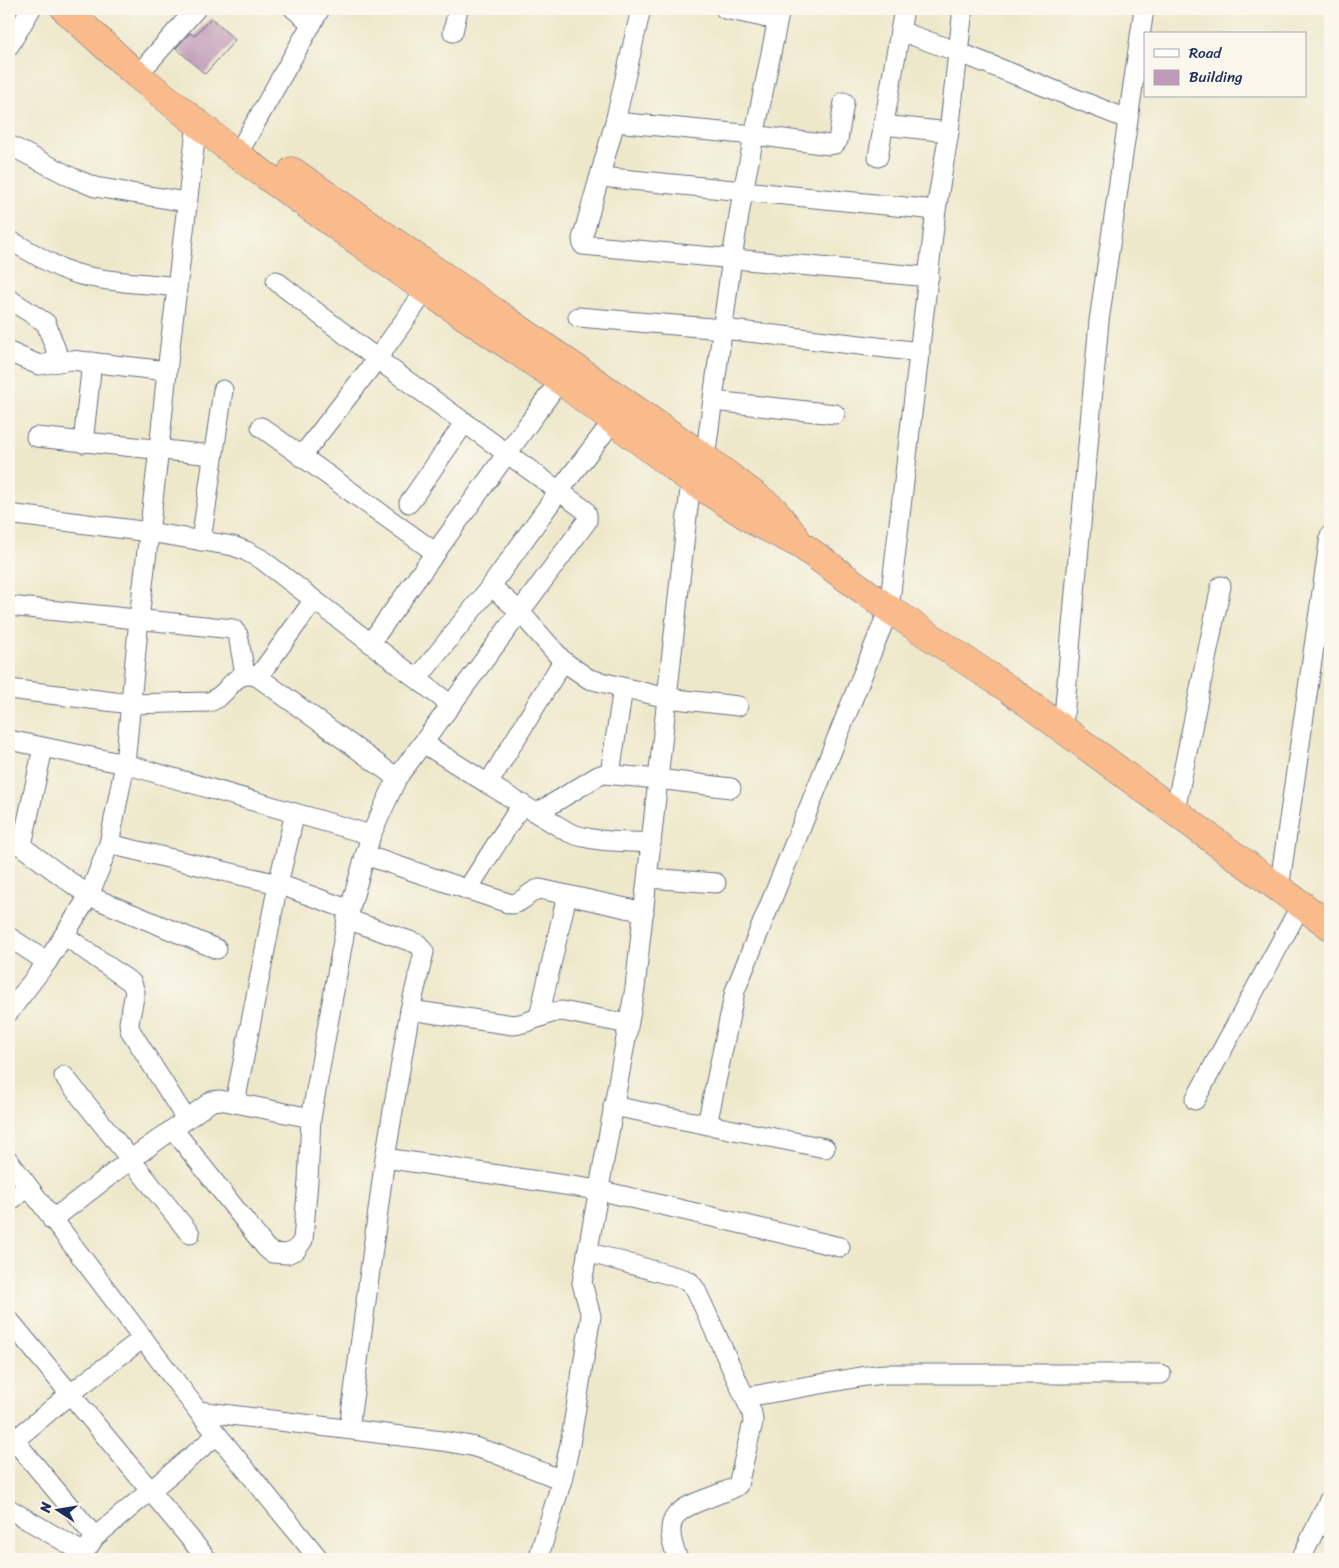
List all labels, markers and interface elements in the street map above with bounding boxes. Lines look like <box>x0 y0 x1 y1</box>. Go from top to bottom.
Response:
legend <box>1144 32 1306 98</box>
text: Road <box>1189 40 1222 66</box>
text: Building <box>1189 64 1243 90</box>
north arrow <box>32 1486 82 1536</box>
text: N <box>32 1500 59 1516</box>

